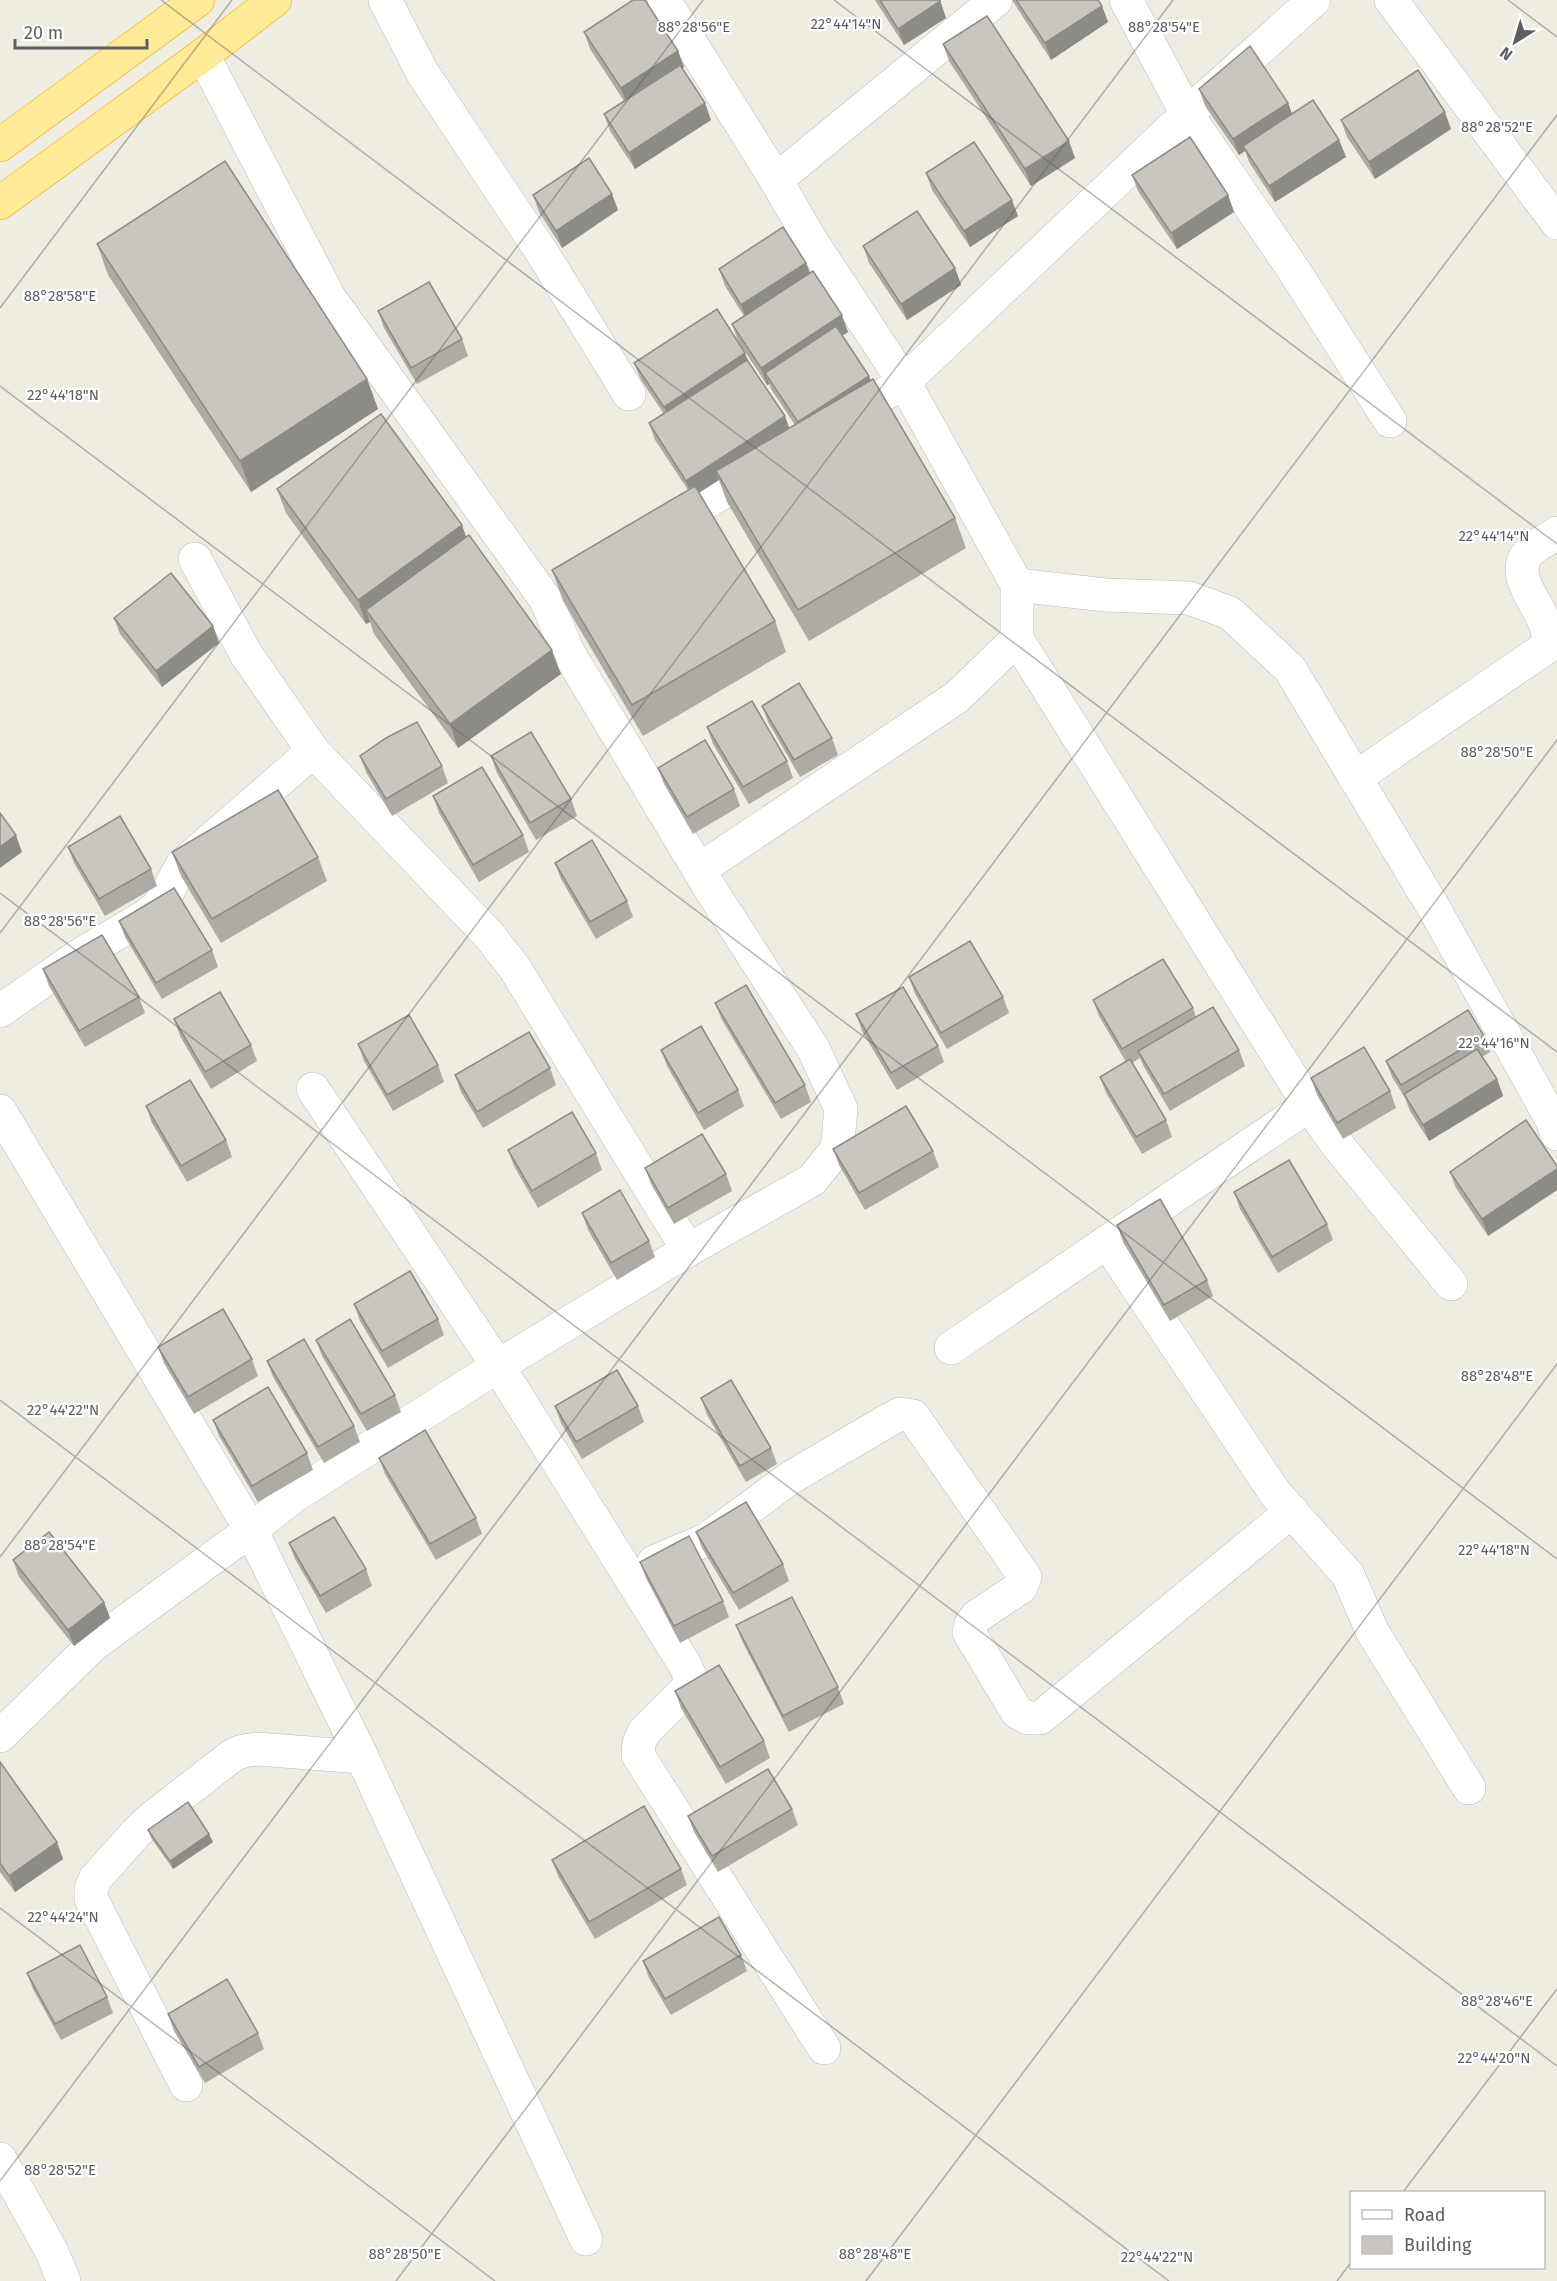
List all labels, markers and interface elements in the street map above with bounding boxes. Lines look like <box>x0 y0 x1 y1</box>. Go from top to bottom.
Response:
scale bar <box>15 12 147 50</box>
north arrow <box>1485 12 1545 72</box>
text: 22°44'14"N <box>810 15 882 33</box>
text: 88°28'56"E <box>658 18 730 36</box>
text: 88°28'54"E <box>1128 18 1200 36</box>
text: 20 m <box>24 22 63 44</box>
text: N <box>1496 43 1516 64</box>
text: 88°28'52"E <box>1461 118 1533 136</box>
text: 88°28'58"E <box>24 287 96 305</box>
text: 22°44'18"N <box>27 386 99 404</box>
text: 22°44'14"N <box>1458 527 1530 545</box>
text: 88°28'50"E <box>1461 743 1533 761</box>
text: 88°28'56"E <box>24 912 96 930</box>
text: 22°44'16"N <box>1458 1034 1530 1052</box>
text: 88°28'48"E <box>1461 1367 1533 1385</box>
text: 22°44'22"N <box>27 1401 99 1419</box>
text: 88°28'54"E <box>24 1536 96 1554</box>
text: 22°44'18"N <box>1458 1541 1530 1559</box>
text: 22°44'24"N <box>27 1908 99 1926</box>
text: 88°28'46"E <box>1461 1992 1533 2010</box>
text: 22°44'20"N <box>1457 2049 1531 2067</box>
text: 88°28'52"E <box>24 2161 96 2179</box>
legend <box>1350 2191 1545 2269</box>
text: Road <box>1404 2204 1446 2226</box>
text: Building <box>1404 2234 1472 2256</box>
text: 88°28'50"E <box>369 2245 441 2263</box>
text: 88°28'48"E <box>839 2245 911 2263</box>
text: 22°44'22"N <box>1121 2248 1193 2266</box>

